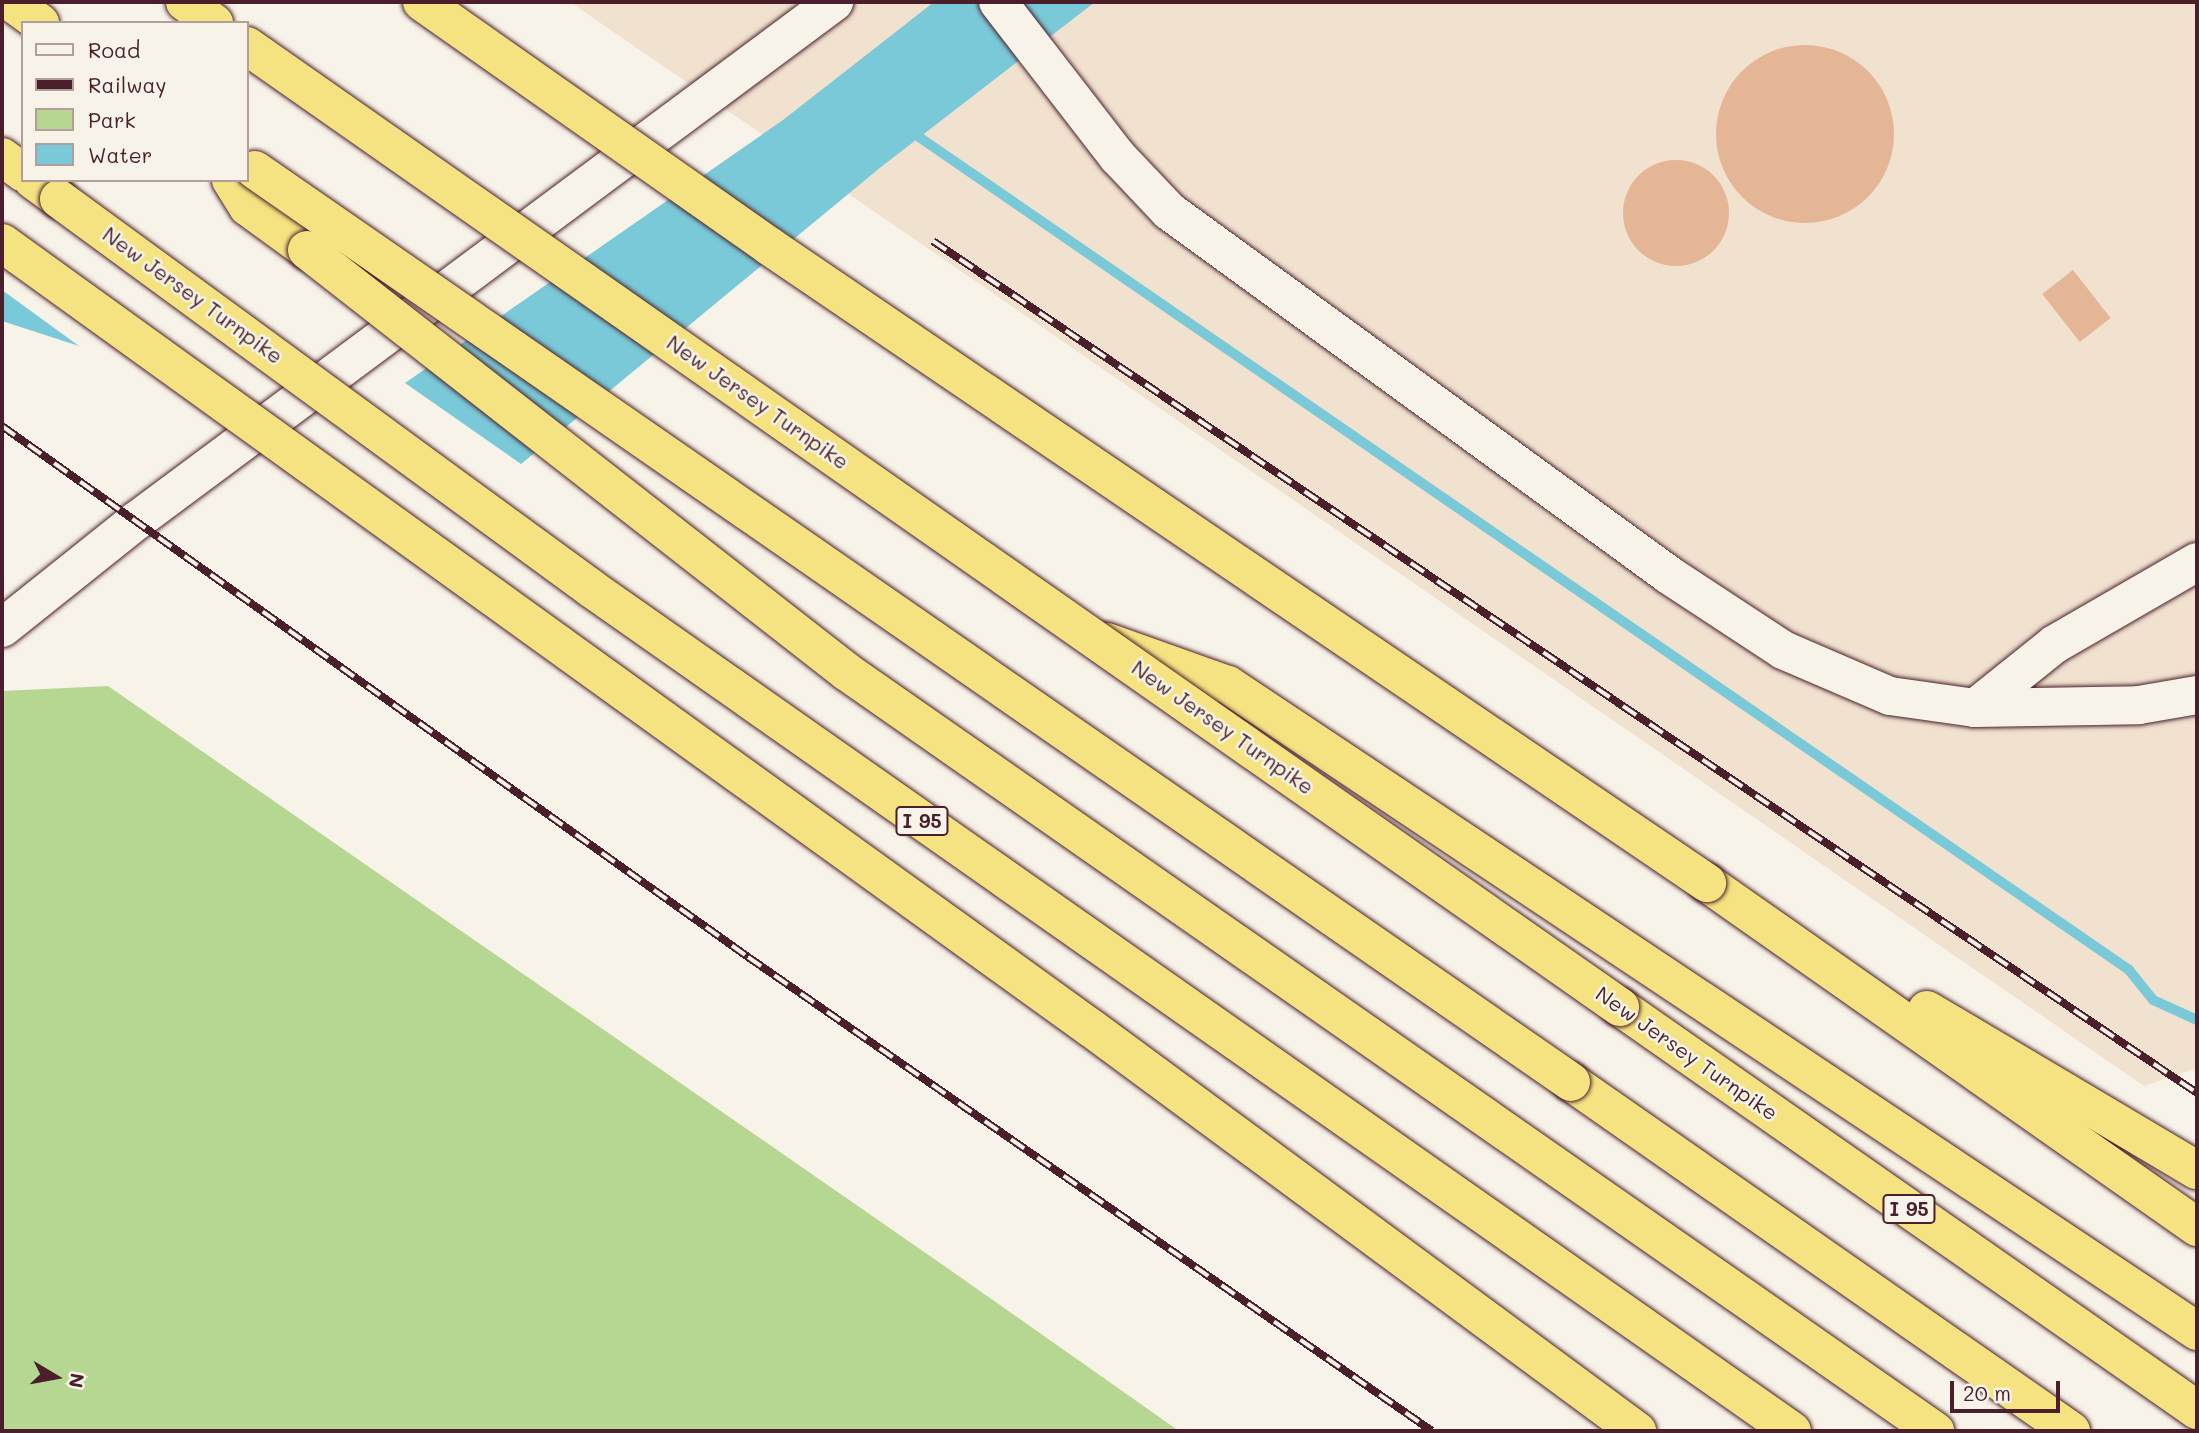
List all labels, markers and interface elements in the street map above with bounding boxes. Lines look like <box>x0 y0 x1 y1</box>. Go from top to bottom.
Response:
legend <box>21 21 248 182</box>
text: Road <box>88 36 140 63</box>
text: Railway <box>88 71 167 98</box>
text: Park <box>88 106 136 133</box>
text: Water <box>88 141 152 168</box>
street label: New Jersey Turnpike <box>98 221 288 369</box>
street label: New Jersey Turnpike <box>662 330 854 474</box>
street label: New Jersey Turnpike <box>1127 655 1319 799</box>
road number: I 95 <box>894 806 950 836</box>
street label: New Jersey Turnpike <box>1591 981 1783 1125</box>
road number: I 95 <box>1881 1194 1937 1224</box>
north arrow <box>21 1342 91 1412</box>
scale bar <box>1954 1366 2064 1410</box>
text: N <box>64 1371 91 1390</box>
text: 20 m <box>1963 1379 2011 1406</box>

